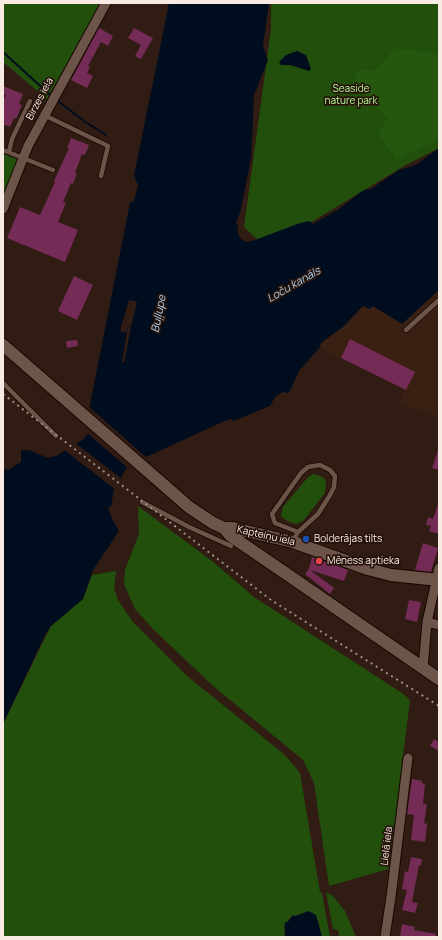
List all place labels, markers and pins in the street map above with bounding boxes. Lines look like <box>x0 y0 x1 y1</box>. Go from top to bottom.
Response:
place label: Bolderājas tilts <box>314 533 382 545</box>
marker: Bolderājas tilts <box>301 534 311 544</box>
place label: Mēness aptieka <box>327 555 400 567</box>
marker: Mēness aptieka <box>314 556 324 566</box>

